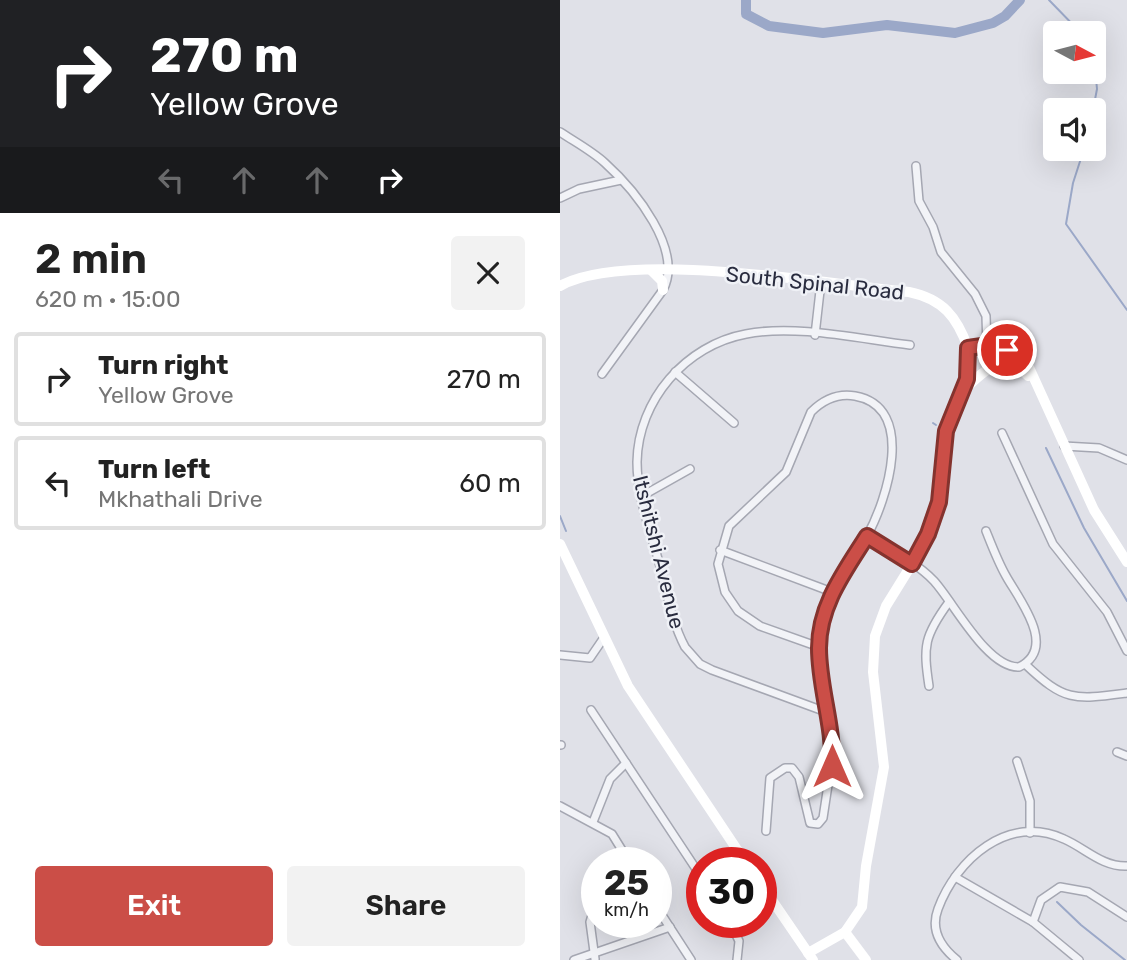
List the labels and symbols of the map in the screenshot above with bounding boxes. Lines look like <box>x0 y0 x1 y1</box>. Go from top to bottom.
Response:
north arrow <box>1043 21 1106 84</box>
street label: South Spinal Road <box>725 261 905 305</box>
pin <box>977 320 1037 380</box>
street label: Itshitshi Avenue <box>628 473 690 631</box>
position arrow <box>795 729 869 803</box>
speed limit sign: 30 <box>686 847 777 938</box>

